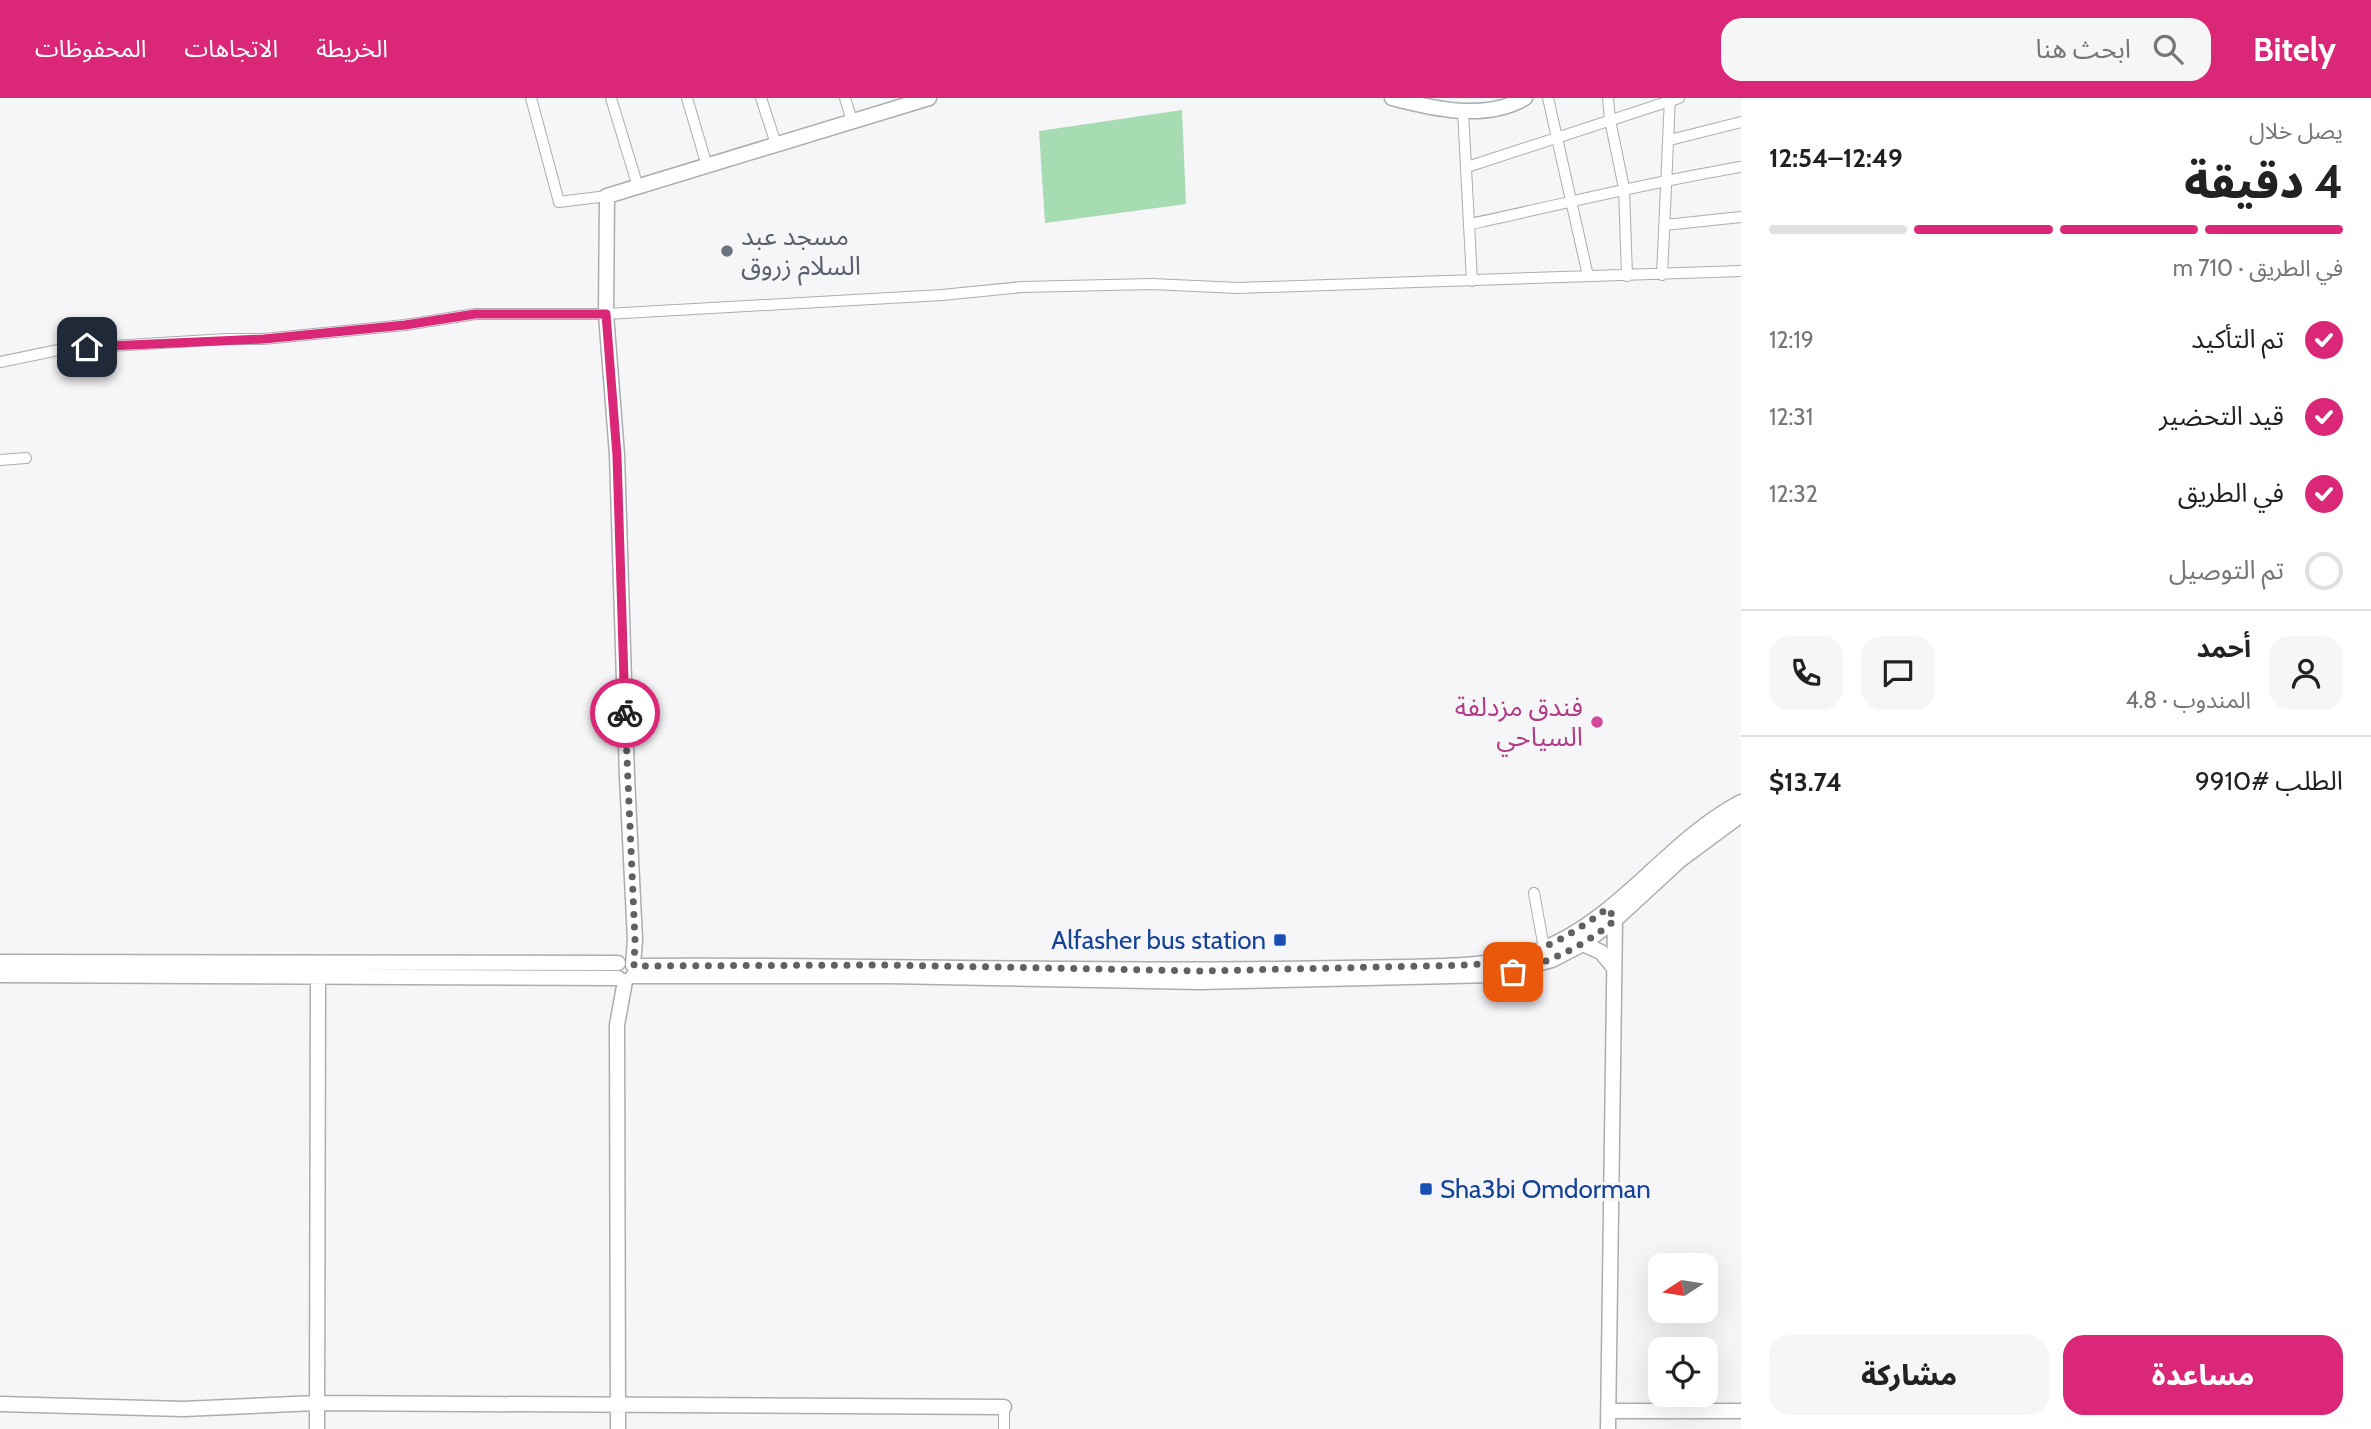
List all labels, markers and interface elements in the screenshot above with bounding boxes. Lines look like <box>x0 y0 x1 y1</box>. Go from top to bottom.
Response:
search box <box>1721 18 2211 81</box>
text: Bitely <box>2253 29 2336 69</box>
icon: search <box>2149 30 2187 68</box>
text: ابحث هنا <box>2036 33 2131 65</box>
text: المحفوظات <box>35 34 146 63</box>
text: الاتجاهات <box>184 34 278 63</box>
text: الخريطة <box>316 34 388 63</box>
text: يصل خلال <box>2249 117 2343 145</box>
text: 12:49–12:54 <box>1769 142 1903 174</box>
text: 4 دقيقة <box>2184 154 2343 210</box>
place label: مسجد عبد السلام زروق <box>741 220 861 286</box>
marker: مسجد عبد السلام زروق <box>719 243 735 259</box>
text: في الطريق · 710 m <box>2173 254 2343 282</box>
pin <box>57 317 117 377</box>
icon: check <box>2305 321 2343 359</box>
text: تم التأكيد <box>2191 323 2284 355</box>
text: 12:19 <box>1769 326 1814 354</box>
icon: home <box>68 328 106 366</box>
icon: check <box>2305 398 2343 436</box>
text: قيد التحضير <box>2159 400 2284 432</box>
text: 12:31 <box>1769 403 1813 431</box>
icon: check <box>2305 475 2343 513</box>
text: في الطريق <box>2178 477 2284 509</box>
text: 12:32 <box>1769 480 1818 508</box>
text: تم التوصيل <box>2169 554 2284 586</box>
text: أحمد <box>2197 632 2251 664</box>
button: phone <box>1769 636 1843 710</box>
button: chat <box>1861 636 1935 710</box>
button: person <box>2269 636 2343 710</box>
courier <box>590 678 660 748</box>
text: المندوب · 4.8 <box>2126 686 2251 714</box>
place label: فندق مزدلفة السياحي <box>1455 691 1583 757</box>
icon: bike <box>606 694 644 732</box>
marker: فندق مزدلفة السياحي <box>1589 714 1605 730</box>
text: الطلب #9910 <box>2195 765 2343 797</box>
text: $13.74 <box>1769 766 1842 798</box>
place label: Alfasher bus station <box>1051 924 1266 956</box>
marker: Alfasher bus station <box>1272 932 1288 948</box>
pin <box>1483 942 1543 1002</box>
icon: bag <box>1494 953 1532 991</box>
place label: Sha3bi Omdorman <box>1440 1173 1651 1205</box>
marker: Sha3bi Omdorman <box>1418 1181 1434 1197</box>
north arrow <box>1648 1253 1718 1323</box>
map controls <box>1648 1253 1718 1407</box>
button: مشاركة <box>1769 1335 2049 1415</box>
button: مساعدة <box>2063 1335 2343 1415</box>
button: locate <box>1648 1337 1718 1407</box>

